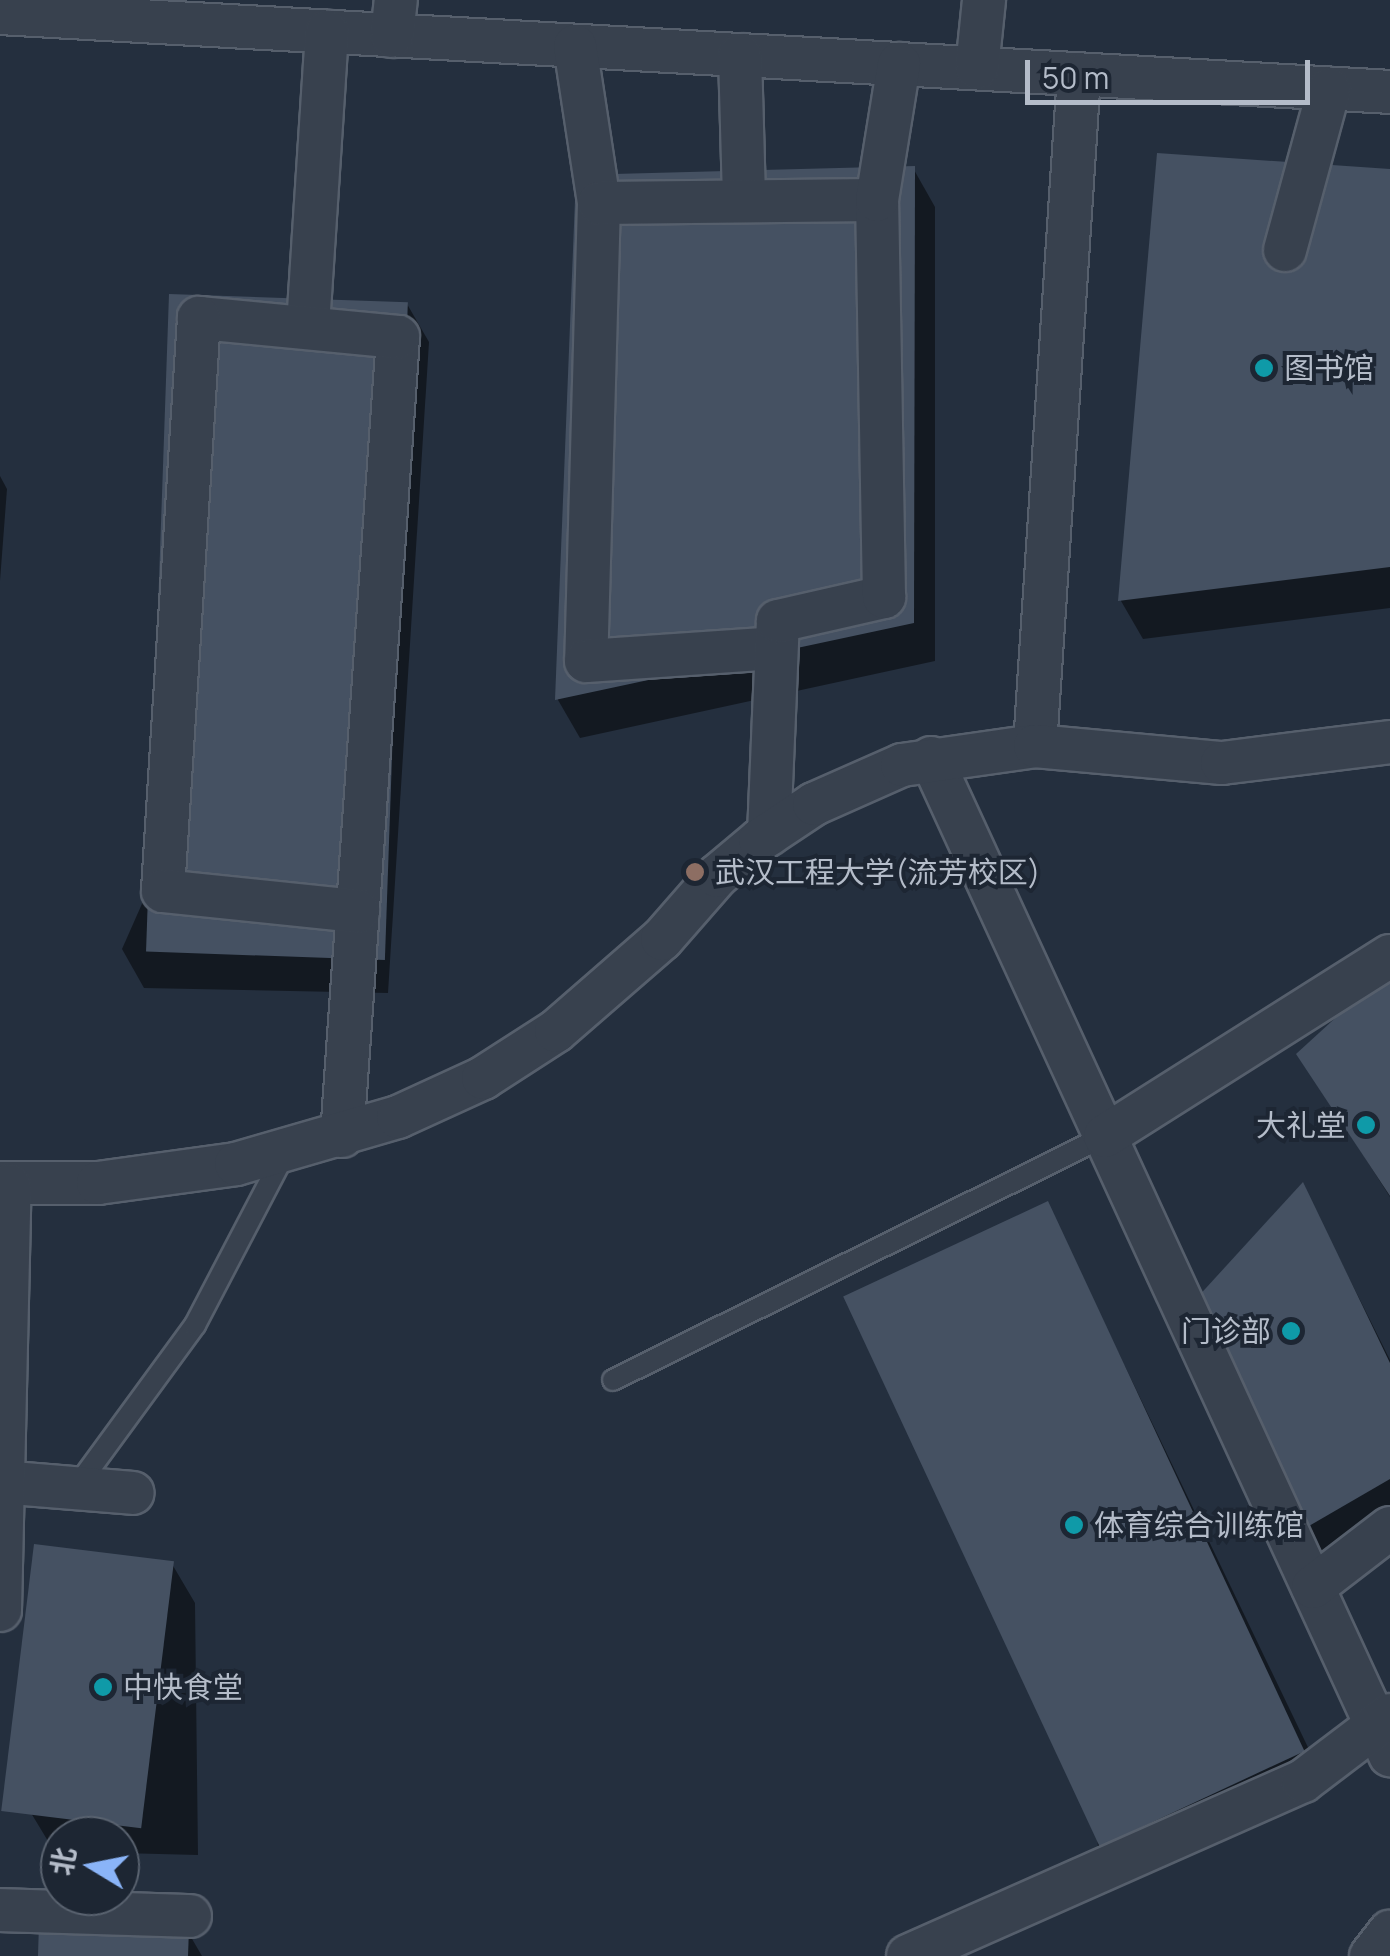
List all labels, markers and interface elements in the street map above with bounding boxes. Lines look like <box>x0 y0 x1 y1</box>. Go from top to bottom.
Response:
scale bar <box>1030 40 1315 102</box>
text: 50 m <box>1042 57 1109 98</box>
place label: 图书馆 <box>1284 350 1374 386</box>
marker: 图书馆 <box>1253 357 1275 379</box>
place label: 武汉工程大学(流芳校区) <box>715 854 1041 890</box>
marker: 武汉工程大学(流芳校区) <box>684 861 706 883</box>
place label: 大礼堂 <box>1256 1107 1346 1143</box>
marker: 大礼堂 <box>1355 1114 1377 1136</box>
place label: 门诊部 <box>1181 1313 1271 1349</box>
marker: 门诊部 <box>1280 1320 1302 1342</box>
place label: 体育综合训练馆 <box>1094 1507 1304 1543</box>
marker: 体育综合训练馆 <box>1063 1514 1085 1536</box>
place label: 中快食堂 <box>123 1669 243 1705</box>
marker: 中快食堂 <box>92 1676 114 1698</box>
north arrow <box>40 1816 140 1916</box>
text: 北 <box>41 1844 84 1878</box>

